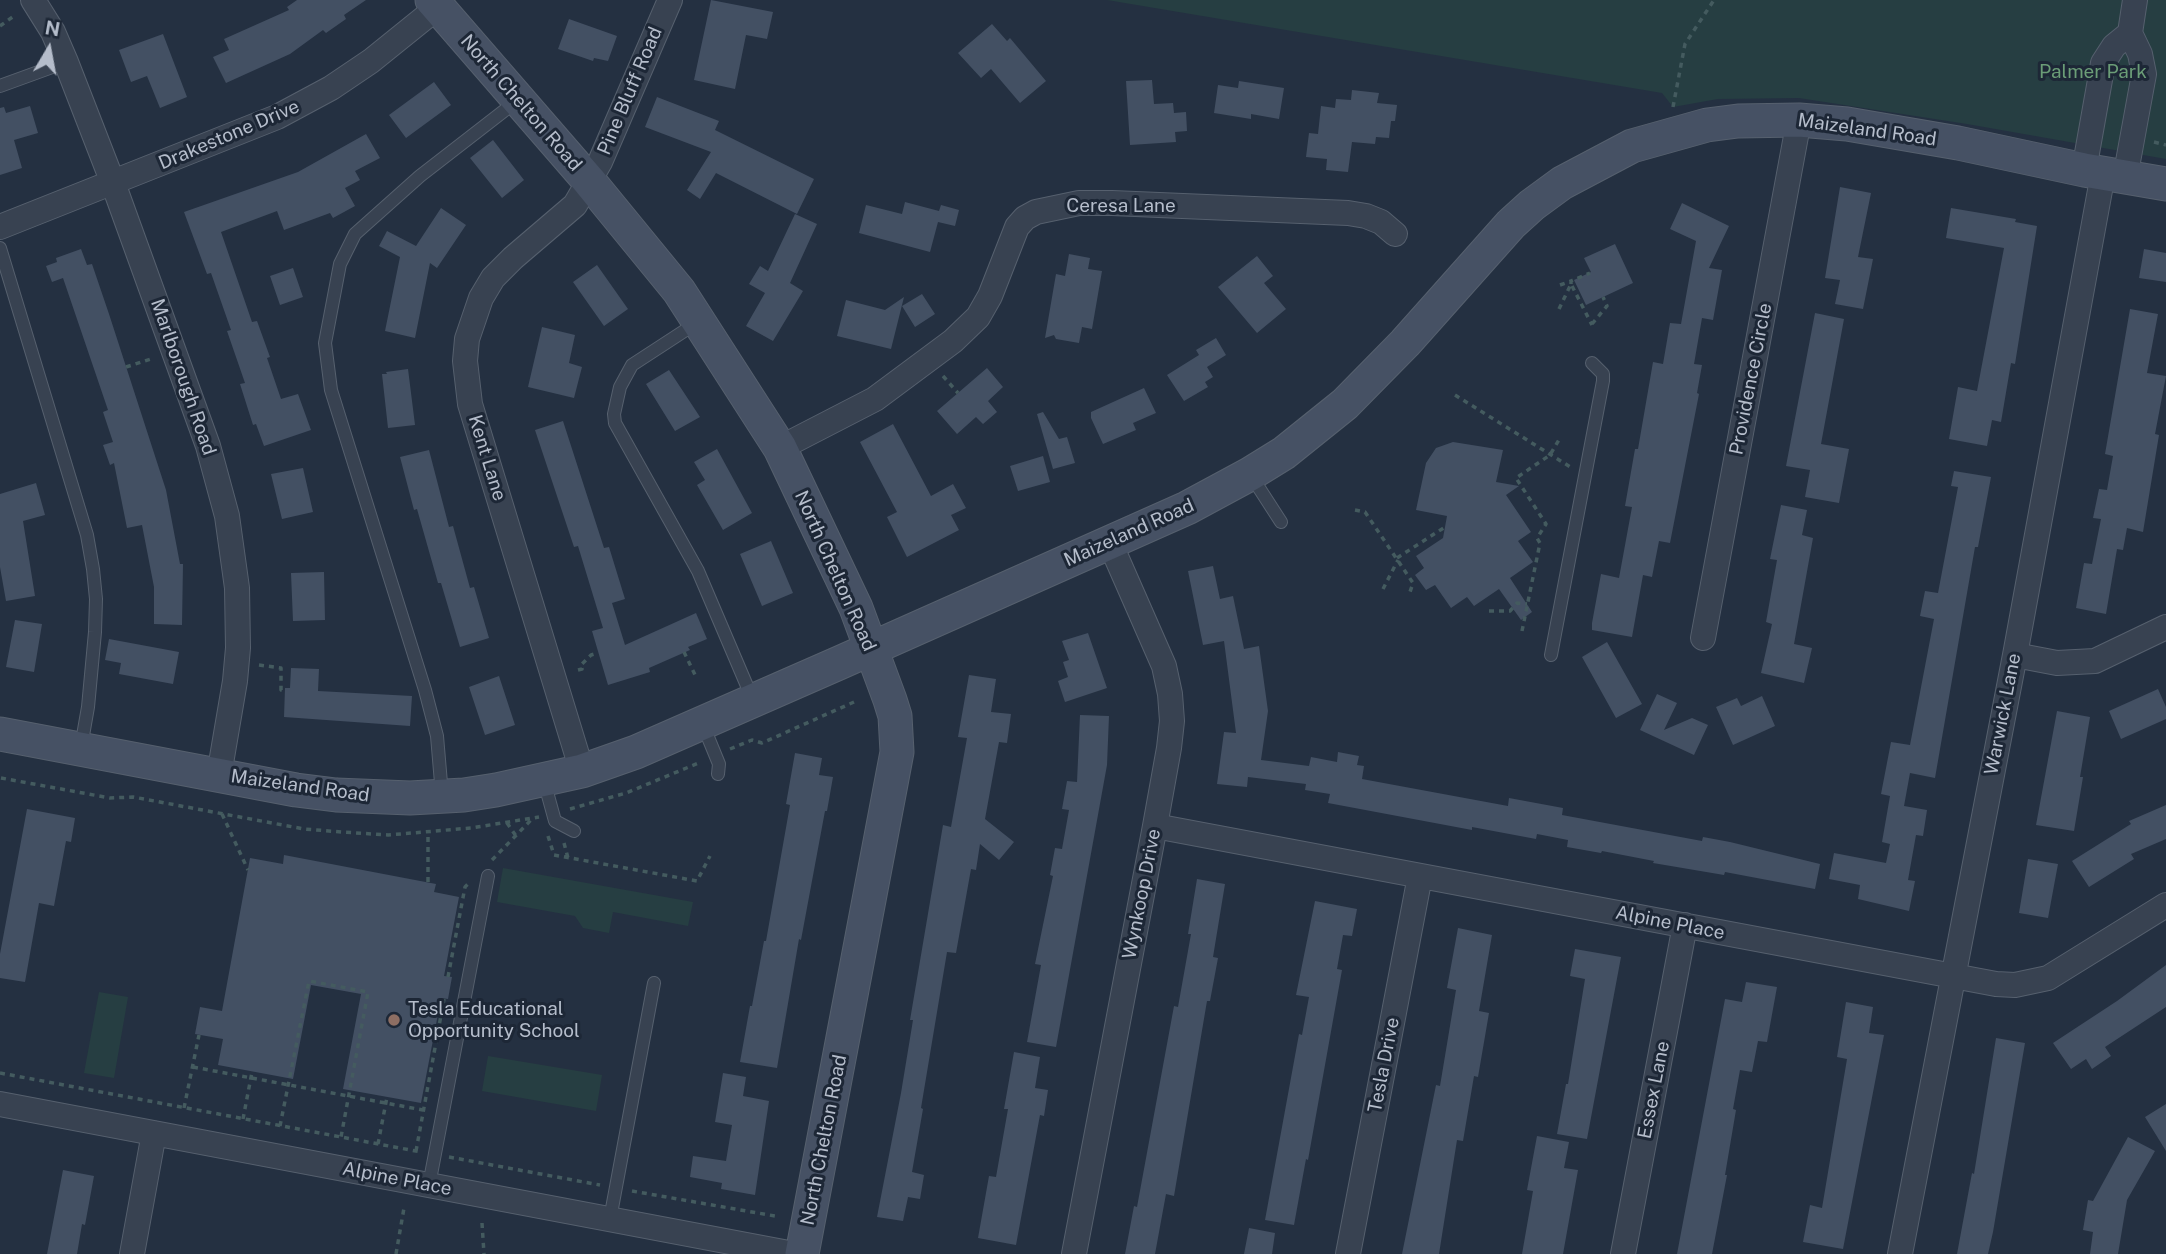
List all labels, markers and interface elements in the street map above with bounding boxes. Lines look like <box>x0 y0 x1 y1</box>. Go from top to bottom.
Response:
north arrow <box>14 14 84 84</box>
text: N <box>43 16 62 40</box>
street label: Pine Bluff Road <box>593 24 667 158</box>
street label: North Chelton Road <box>456 30 586 176</box>
park label: Palmer Park <box>2039 61 2147 83</box>
street label: Drakestone Drive <box>155 95 303 175</box>
street label: Maizeland Road <box>1796 109 1938 151</box>
street label: Ceresa Lane <box>1066 195 1176 217</box>
street label: Marlborough Road <box>146 296 220 458</box>
street label: Providence Circle <box>1725 301 1777 457</box>
street label: Kent Lane <box>463 412 511 504</box>
street label: North Chelton Road <box>789 487 881 655</box>
street label: Maizeland Road <box>1060 494 1198 572</box>
street label: Warwick Lane <box>1980 651 2026 777</box>
street label: Maizeland Road <box>229 765 371 807</box>
street label: Wynkoop Drive <box>1118 827 1166 961</box>
street label: Alpine Place <box>1613 901 1727 945</box>
place label: Tesla Educational Opportunity School <box>408 998 580 1042</box>
marker: Tesla Educational Opportunity School <box>386 1012 402 1028</box>
street label: Tesla Drive <box>1364 1015 1404 1115</box>
street label: Essex Lane <box>1633 1039 1675 1141</box>
street label: North Chelton Road <box>796 1053 852 1227</box>
street label: Alpine Place <box>340 1157 454 1201</box>

